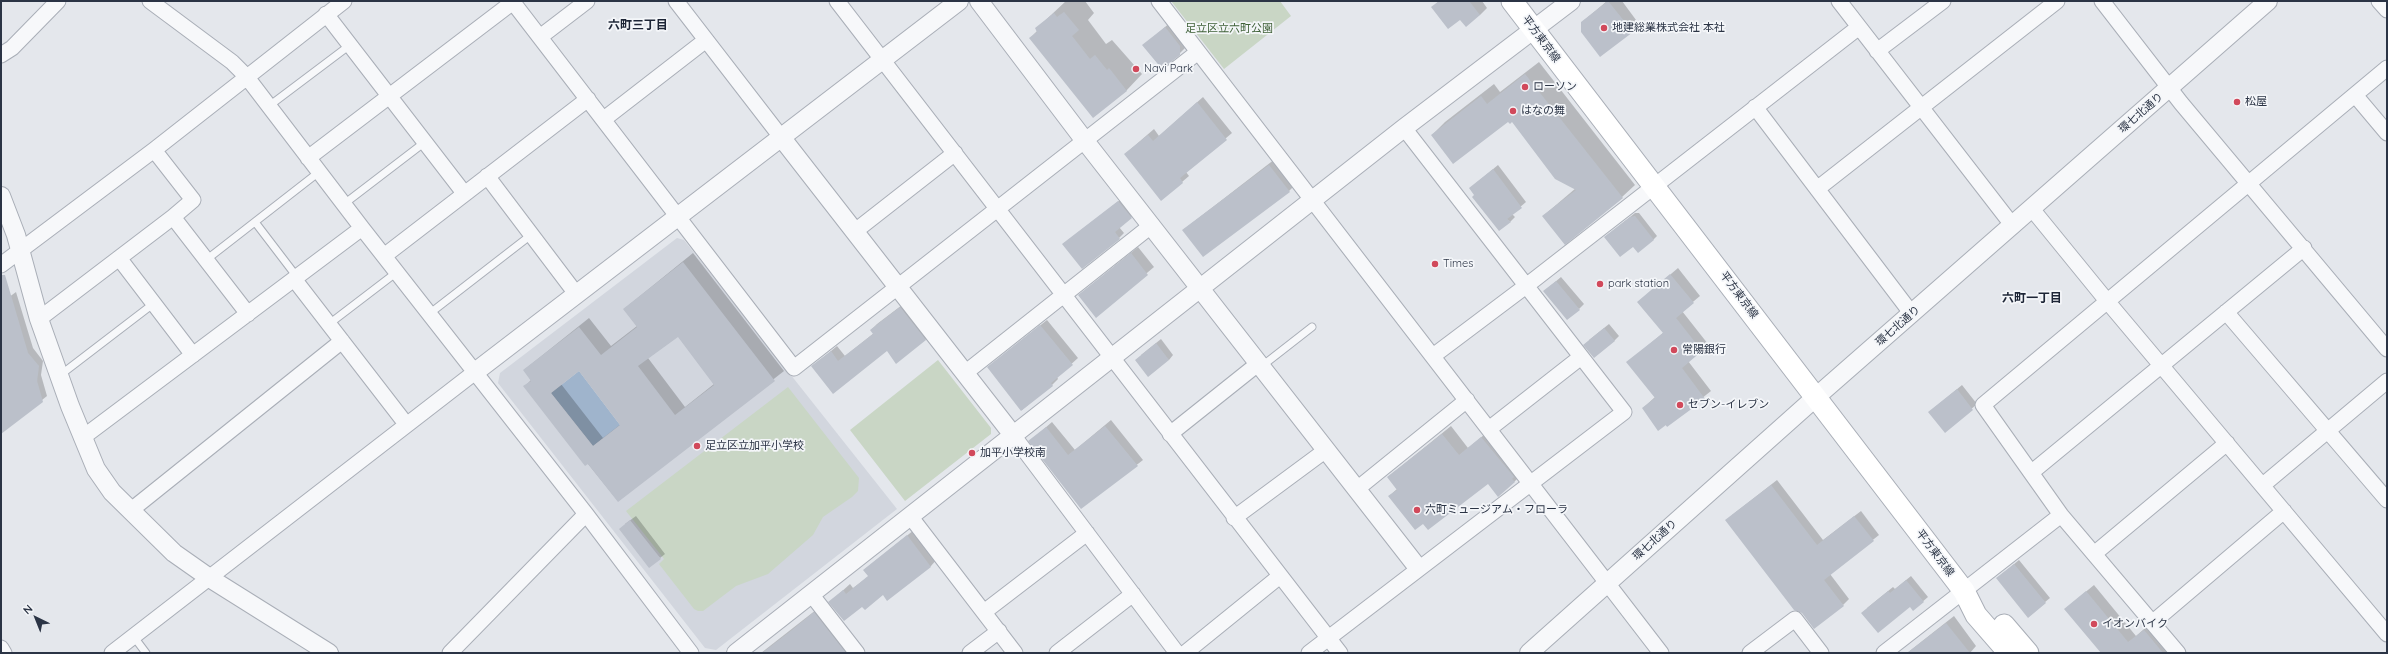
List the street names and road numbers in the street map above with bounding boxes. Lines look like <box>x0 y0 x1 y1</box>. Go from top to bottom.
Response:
street label: 平方東京線 <box>1519 13 1563 65</box>
street label: 環七北通り <box>2116 90 2166 136</box>
street label: 平方東京線 <box>1717 269 1761 321</box>
street label: 環七北通り <box>1873 303 1923 349</box>
street label: 環七北通り <box>1630 517 1680 563</box>
street label: 平方東京線 <box>1913 527 1957 579</box>

